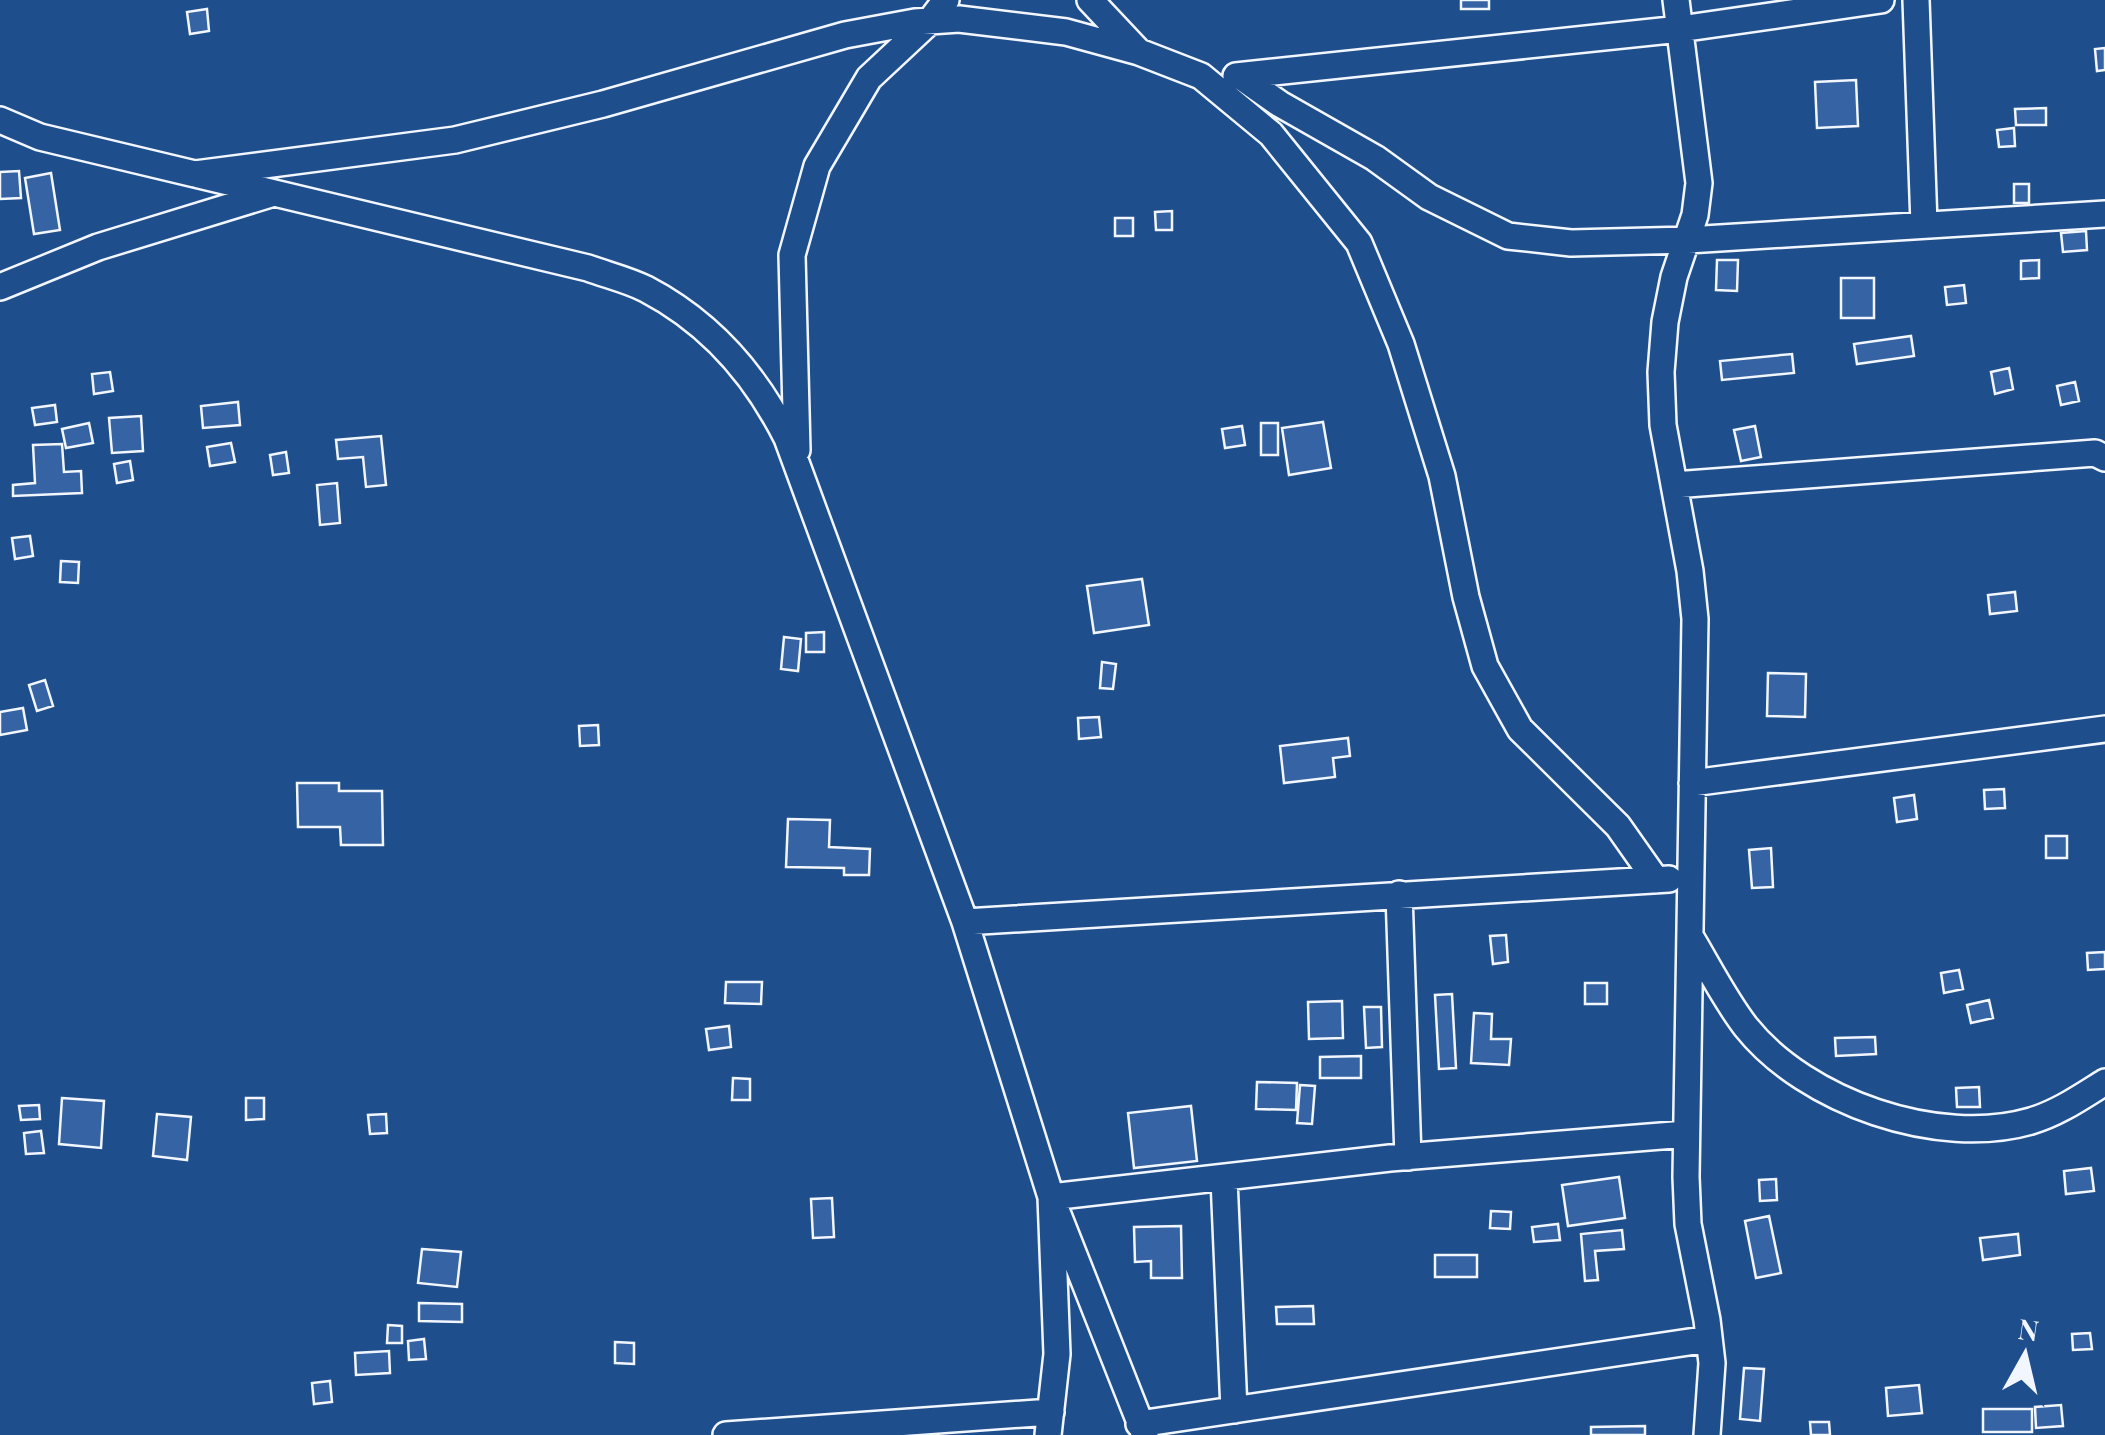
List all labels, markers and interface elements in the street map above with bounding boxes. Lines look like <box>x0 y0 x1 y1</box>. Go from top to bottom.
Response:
north arrow <box>1975 1305 2075 1405</box>
text: N <box>2016 1309 2041 1348</box>

